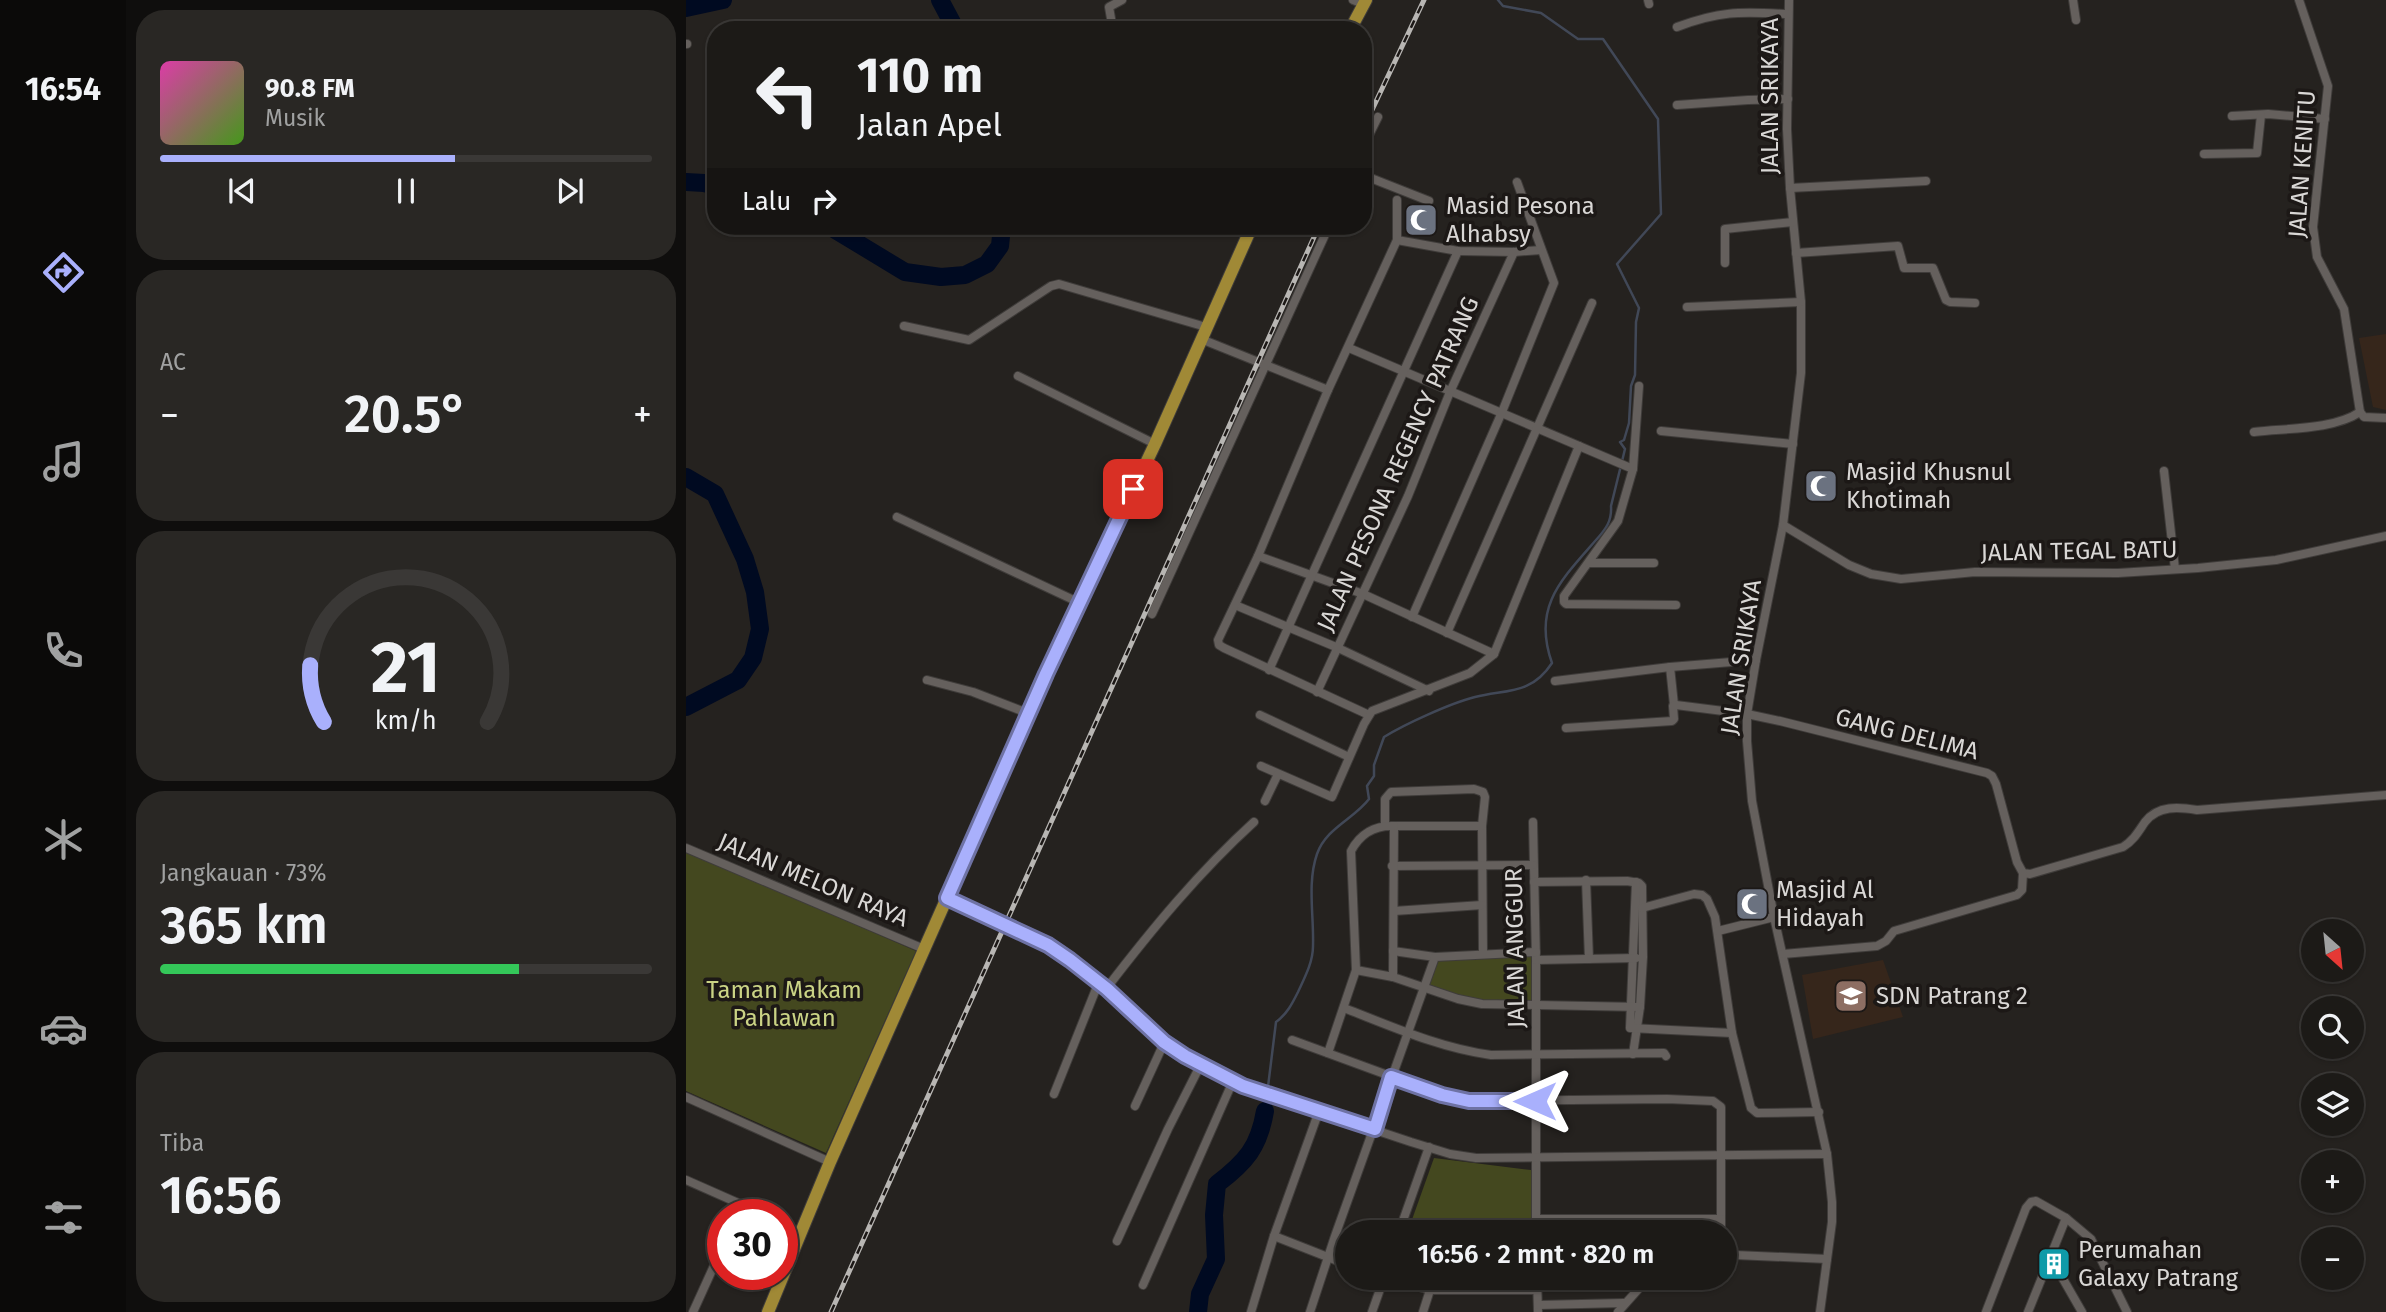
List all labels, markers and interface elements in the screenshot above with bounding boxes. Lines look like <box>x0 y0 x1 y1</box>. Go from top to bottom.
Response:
street label: JALAN SRIKAYA <box>1756 17 1784 174</box>
text: 110 m <box>857 46 983 105</box>
icon: left <box>742 49 833 140</box>
text: 16:54 <box>25 70 101 108</box>
text: 90.8 FM <box>265 73 355 104</box>
street label: JALAN KENITU <box>2283 89 2321 239</box>
text: Musik <box>265 104 325 132</box>
text: Jalan Apel <box>857 106 1002 144</box>
icon: previous <box>223 172 261 210</box>
icon: pause <box>387 172 425 210</box>
icon: next <box>551 172 589 210</box>
icon: right <box>805 182 843 220</box>
text: Lalu <box>742 186 791 217</box>
place label: Masid Pesona Alhabsy <box>1446 192 1595 248</box>
mosque icon: Masid Pesona Alhabsy <box>1402 201 1440 239</box>
icon: directions <box>39 248 88 297</box>
street label: JALAN PESONA REGENCY PATRANG <box>1311 292 1485 636</box>
text: AC <box>160 348 186 376</box>
text: 20.5° <box>344 383 468 446</box>
text: − <box>160 392 179 438</box>
text: + <box>633 392 652 438</box>
icon: music <box>39 437 88 486</box>
place label: Masjid Khusnul Khotimah <box>1846 458 2011 514</box>
pin <box>1103 459 1163 519</box>
mosque icon: Masjid Khusnul Khotimah <box>1802 467 1840 505</box>
icon: arrive <box>1114 470 1152 508</box>
street label: JALAN TEGAL BATU <box>1980 535 2178 567</box>
street label: JALAN SRIKAYA <box>1715 577 1767 737</box>
text: 21 <box>371 624 441 711</box>
icon: phone <box>39 626 88 675</box>
street label: GANG DELIMA <box>1833 703 1982 765</box>
text: km/h <box>375 706 437 736</box>
icon: climate <box>39 815 88 864</box>
street label: JALAN MELON RAYA <box>714 827 913 933</box>
text: Jangkauan · 73% <box>160 859 326 887</box>
street label: JALAN ANGGUR <box>1500 868 1530 1028</box>
place label: Masjid Al Hidayah <box>1776 876 1874 932</box>
mosque icon: Masjid Al Hidayah <box>1733 885 1771 923</box>
text: 365 km <box>160 894 328 957</box>
north arrow <box>2301 919 2364 982</box>
map controls <box>2301 919 2364 1290</box>
park label: Taman Makam Pahlawan <box>706 976 862 1032</box>
school or university icon: SDN Patrang 2 <box>1832 977 1870 1015</box>
place label: SDN Patrang 2 <box>1876 982 2028 1010</box>
button: search <box>2301 996 2364 1059</box>
icon: car <box>39 1004 88 1053</box>
position arrow <box>1498 1064 1572 1138</box>
button: layers <box>2301 1073 2364 1136</box>
text: Tiba <box>160 1129 204 1157</box>
button: + <box>2301 1150 2364 1213</box>
text: 16:56 <box>160 1164 282 1227</box>
icon: filters <box>39 1193 88 1242</box>
speed limit sign: 30 <box>707 1199 798 1290</box>
button: − <box>2301 1227 2364 1290</box>
place label: Perumahan Galaxy Patrang <box>2078 1236 2239 1292</box>
text: 16:56 · 2 mnt · 820 m <box>1418 1239 1654 1270</box>
building icon: Perumahan Galaxy Patrang <box>2035 1245 2073 1283</box>

